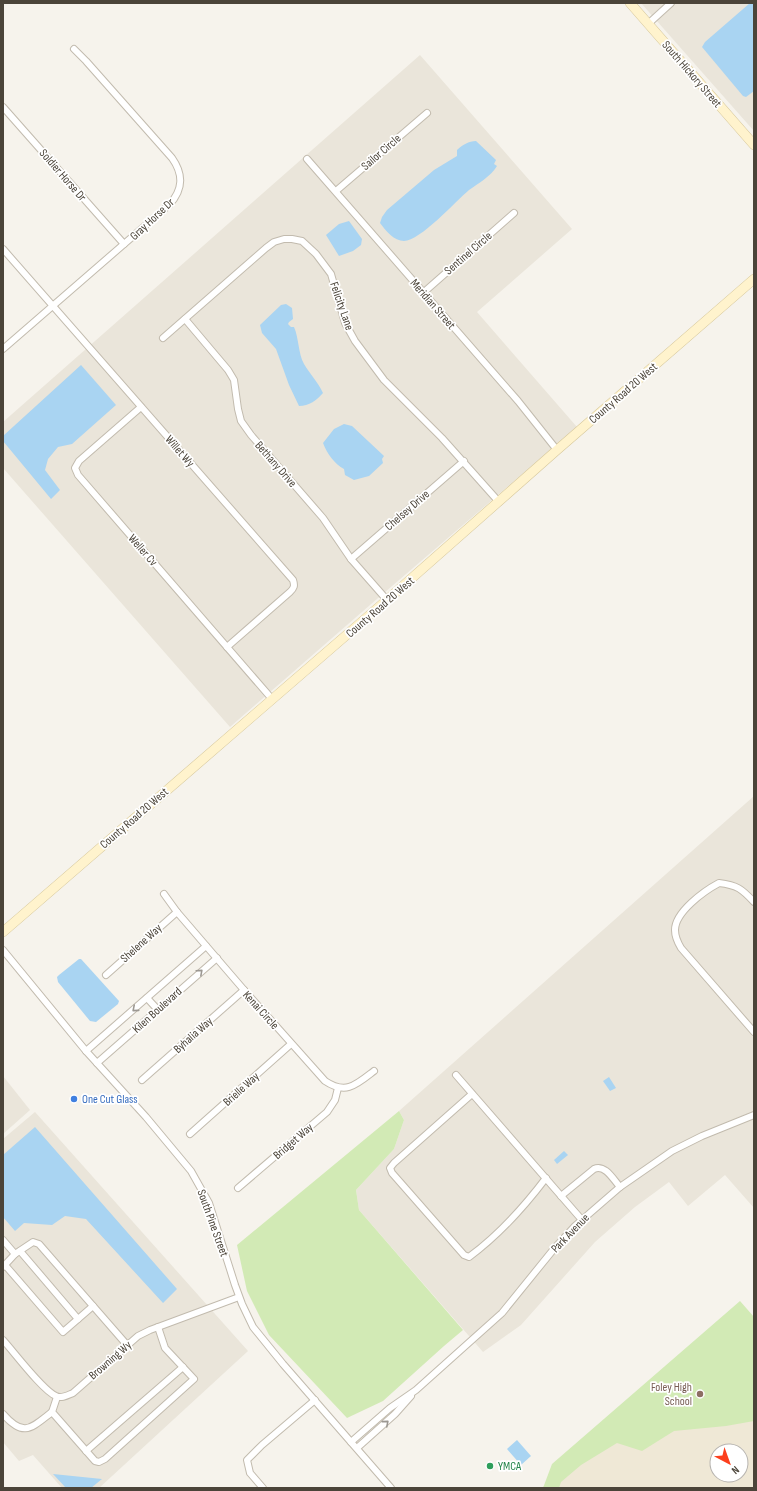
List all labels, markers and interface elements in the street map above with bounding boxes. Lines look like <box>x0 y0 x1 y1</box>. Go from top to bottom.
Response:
street label: South Hickory Street <box>658 38 725 111</box>
street label: Sailor Circle <box>358 131 404 174</box>
street label: Soldier Horse Dr <box>36 146 90 205</box>
street label: Gray Horse Dr <box>127 195 178 244</box>
street label: Sentinel Circle <box>441 228 495 278</box>
street label: Meridian Street <box>407 276 459 333</box>
street label: Felicity Lane <box>326 280 357 332</box>
street label: County Road 20 West <box>586 359 661 427</box>
street label: Willet Wy <box>162 432 198 471</box>
street label: Bethany Drive <box>252 438 300 491</box>
street label: Chelsey Drive <box>382 487 433 534</box>
street label: Weller Cv <box>125 531 161 570</box>
street label: County Road 20 West <box>343 573 418 641</box>
street label: County Road 20 West <box>97 784 172 852</box>
street label: Shelene Way <box>117 921 165 966</box>
one-way arrow <box>195 970 203 977</box>
street label: Kilen Boulevard <box>129 984 185 1037</box>
street label: Kenai Circle <box>239 988 282 1033</box>
one-way arrow <box>132 1004 139 1011</box>
street label: Byhalia Way <box>171 1014 216 1057</box>
street label: Brielle Way <box>220 1069 263 1110</box>
place label: One Cut Glass <box>82 1092 138 1107</box>
marker: One Cut Glass <box>69 1094 79 1104</box>
street label: Bridget Way <box>270 1120 317 1163</box>
street label: South Pine Street <box>193 1188 232 1259</box>
street label: Park Avenue <box>548 1210 593 1256</box>
street label: Browning Wy <box>86 1337 135 1383</box>
place label: Foley High School <box>651 1380 692 1409</box>
marker: Foley High School <box>695 1389 705 1399</box>
one-way arrow <box>381 1420 389 1427</box>
north arrow <box>709 1443 749 1483</box>
place label: YMCA <box>498 1459 522 1474</box>
marker: YMCA <box>485 1461 495 1471</box>
text: N <box>729 1463 742 1477</box>

